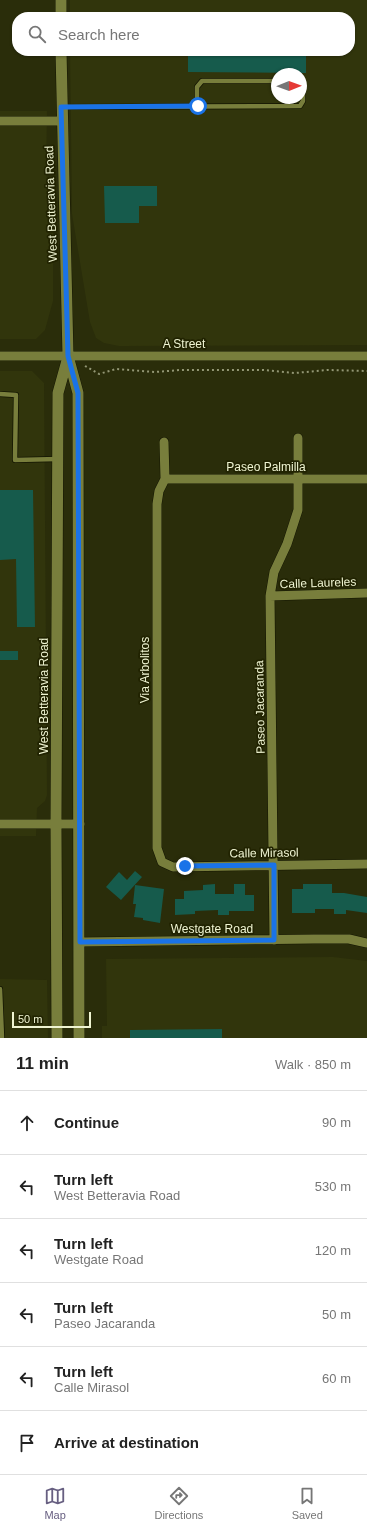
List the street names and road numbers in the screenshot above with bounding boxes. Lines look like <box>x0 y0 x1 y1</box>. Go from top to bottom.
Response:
street label: West Betteravia Road <box>42 146 60 262</box>
street label: A Street <box>163 337 206 351</box>
street label: Paseo Palmilla <box>226 460 306 474</box>
street label: Calle Laureles <box>279 575 357 591</box>
street label: Via Arbolitos <box>138 637 152 703</box>
street label: West Betteravia Road <box>37 638 51 754</box>
street label: Paseo Jacaranda <box>252 660 268 754</box>
street label: Calle Mirasol <box>229 845 299 861</box>
street label: Westgate Road <box>171 922 253 936</box>

